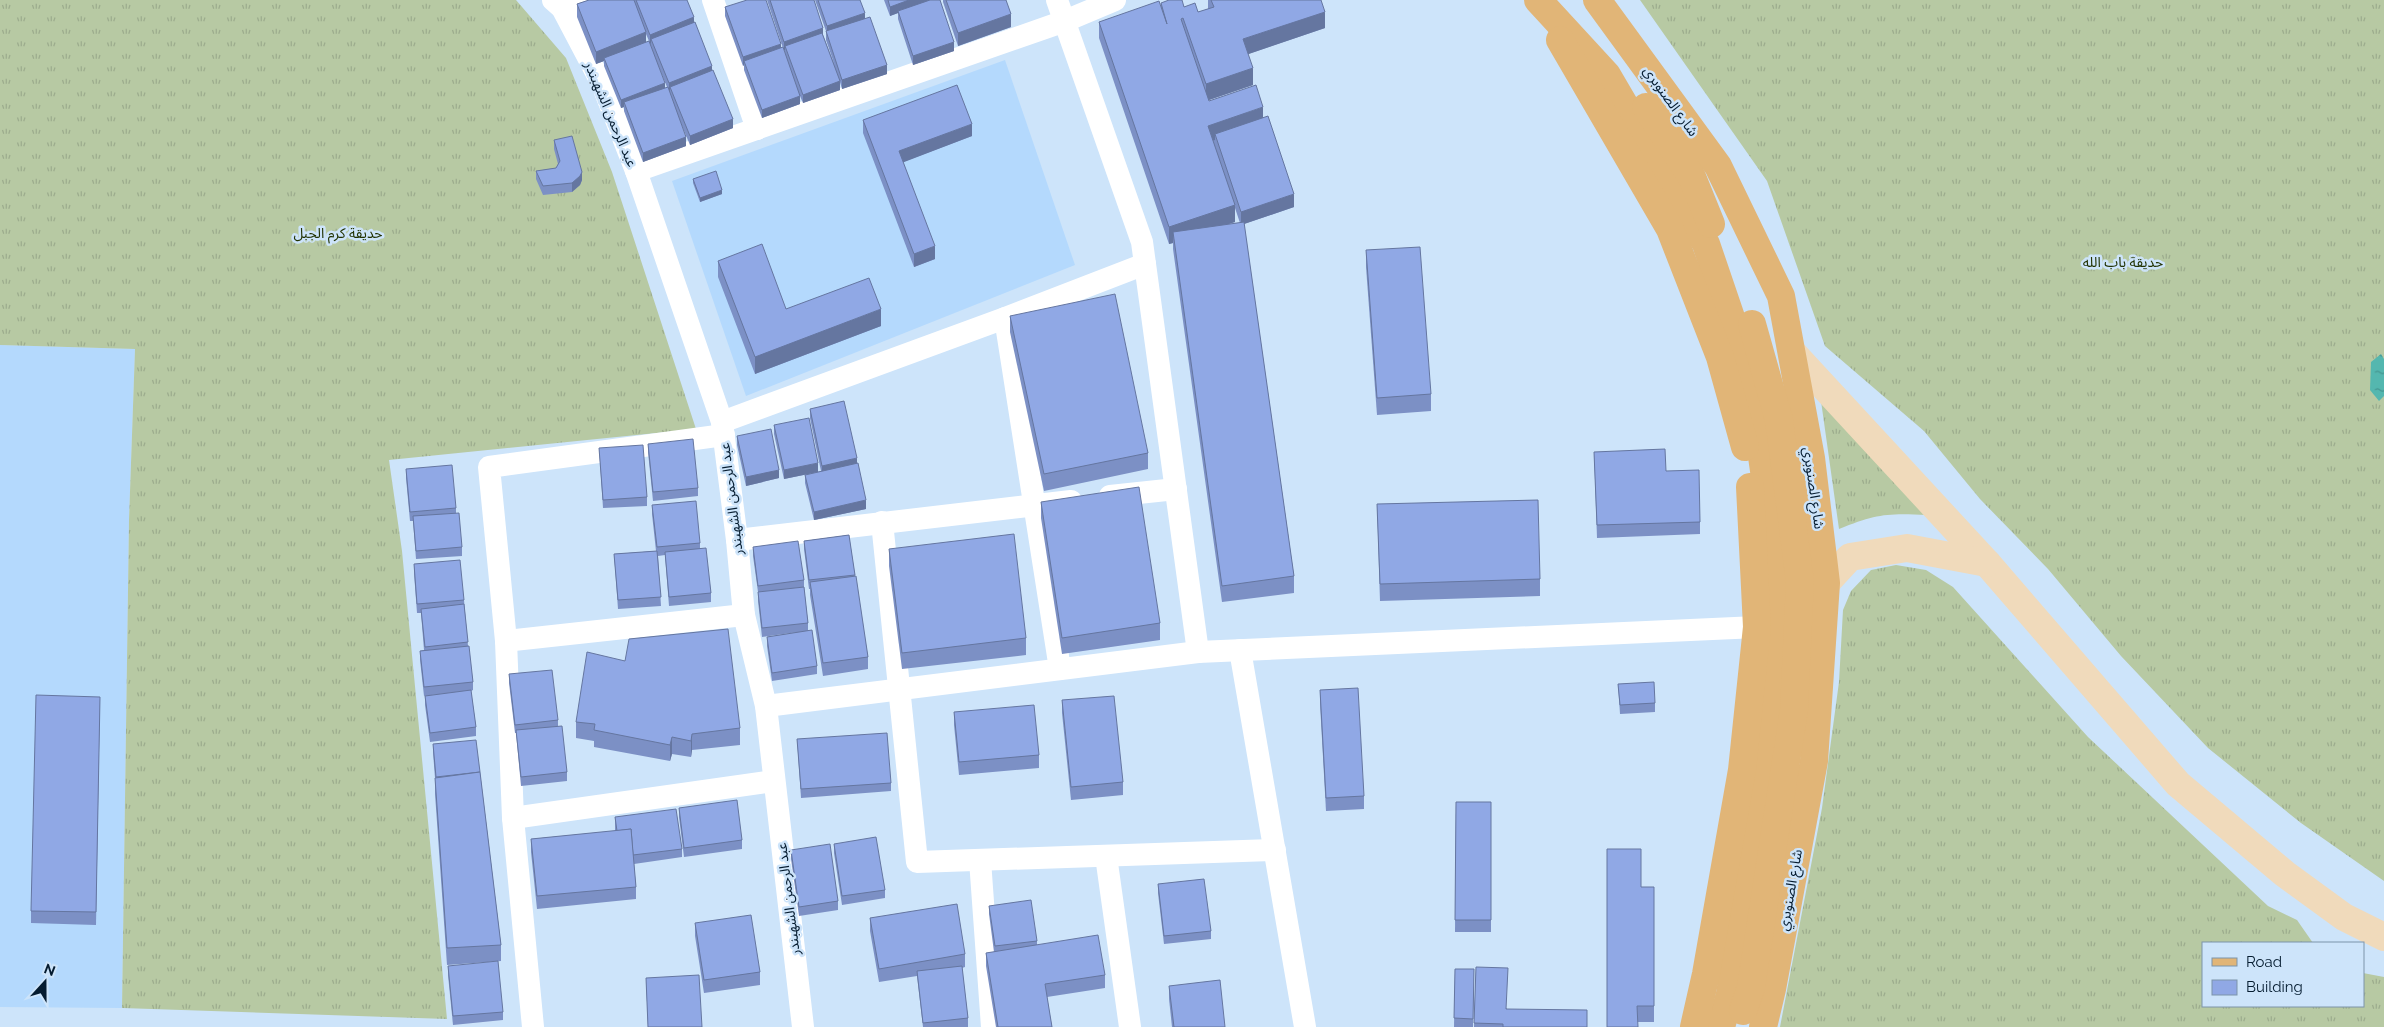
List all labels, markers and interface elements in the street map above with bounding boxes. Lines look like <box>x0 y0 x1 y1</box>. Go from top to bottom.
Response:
street label: عبد الرحمن الشهبندر <box>580 58 640 170</box>
street label: شارع الصنوبري <box>1638 63 1702 141</box>
park label: حديقة كرم الجبل <box>293 225 383 244</box>
park label: حديقة باب الله <box>2083 254 2163 270</box>
street label: عبد الرحمن الشهبندر <box>716 442 747 557</box>
street label: شارع الصنوبري <box>1797 446 1828 530</box>
street label: عبد الرحمن الشهبندر <box>773 842 804 957</box>
street label: شارع الصنوبري <box>1775 848 1808 933</box>
legend <box>2202 942 2364 1007</box>
text: Road <box>2246 953 2282 971</box>
north arrow <box>20 957 70 1007</box>
text: N <box>42 960 58 979</box>
text: Building <box>2246 978 2303 996</box>

